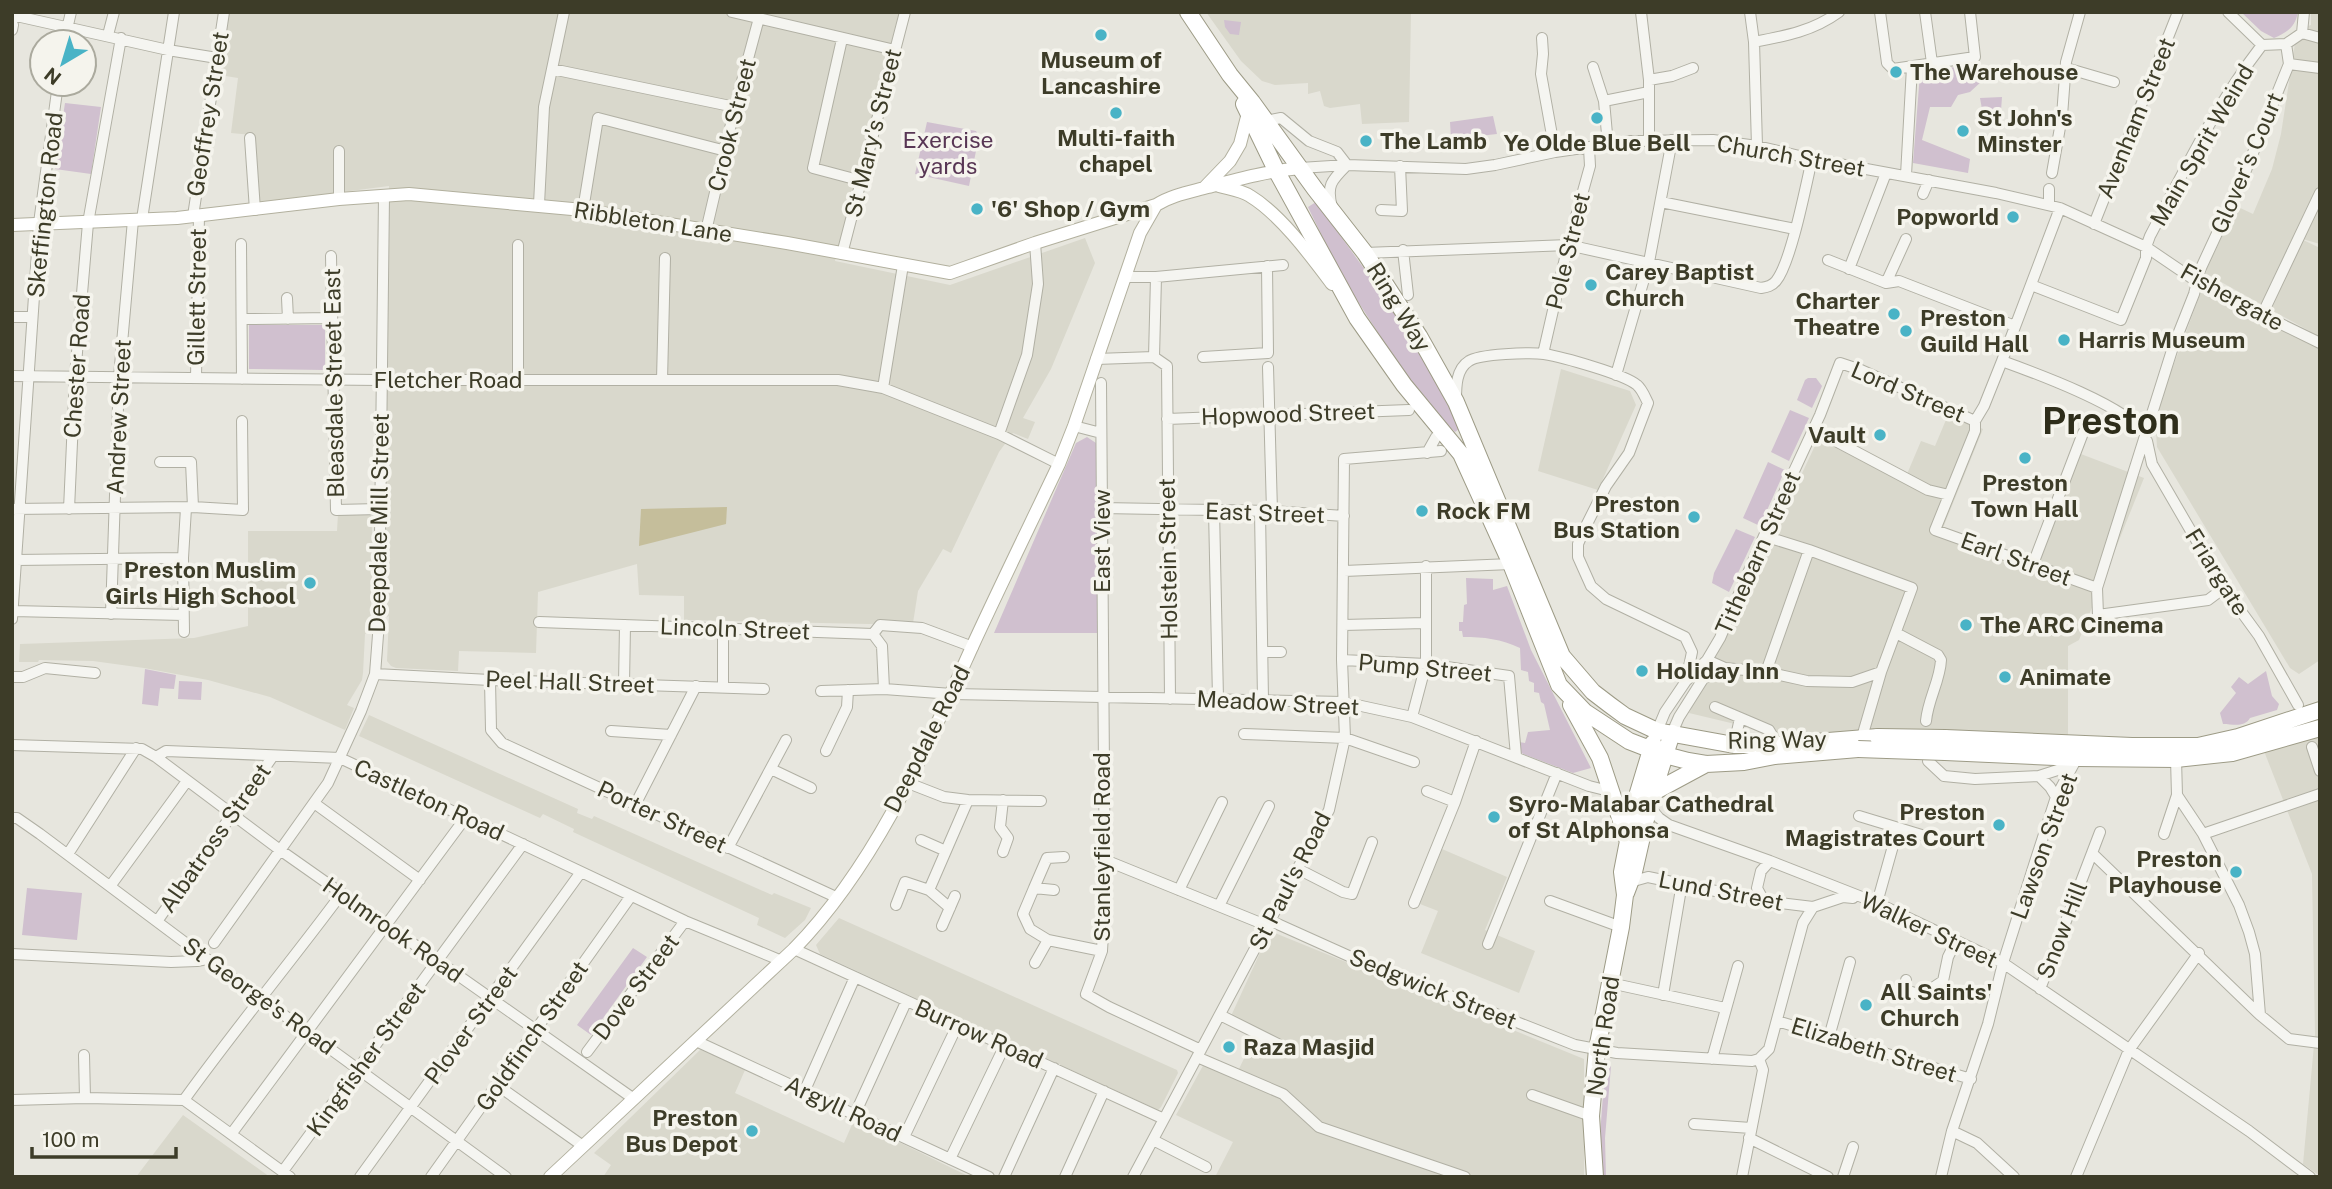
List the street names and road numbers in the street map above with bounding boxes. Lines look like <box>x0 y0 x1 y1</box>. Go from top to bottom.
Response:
street label: Geoffrey Street <box>181 29 234 198</box>
street label: Avenham Street <box>2091 33 2180 202</box>
street label: St Mary's Street <box>839 46 906 220</box>
street label: Crook Street <box>702 55 761 194</box>
street label: Main Sprit Weind <box>2144 59 2259 230</box>
street label: Glover's Court <box>2205 88 2288 237</box>
street label: Skeffington Road <box>21 111 68 299</box>
street label: Church Street <box>1715 129 1867 182</box>
street label: Pole Street <box>1540 190 1595 312</box>
street label: Ribbleton Lane <box>572 196 734 247</box>
street label: Gillett Street <box>182 228 211 366</box>
street label: Ring Way <box>1362 257 1437 356</box>
street label: Fishergate <box>2176 257 2289 336</box>
street label: Bleasdale Street East <box>318 268 349 498</box>
street label: Chester Road <box>58 293 95 439</box>
street label: Andrew Street <box>101 338 136 495</box>
street label: Lord Street <box>1847 355 1969 428</box>
street label: Fletcher Road <box>374 366 522 393</box>
street label: Hopwood Street <box>1200 397 1376 430</box>
street label: Deepdale Mill Street <box>363 413 394 633</box>
street label: Tithebarn Street <box>1709 467 1806 639</box>
street label: Holstein Street <box>1153 478 1182 640</box>
street label: East View <box>1088 489 1115 593</box>
street label: East Street <box>1205 497 1325 528</box>
street label: Friargate <box>2180 523 2255 620</box>
street label: Earl Street <box>1957 526 2075 591</box>
street label: Lincoln Street <box>659 612 811 645</box>
street label: Pump Street <box>1357 648 1493 687</box>
street label: Deepdale Road <box>878 661 975 817</box>
street label: Peel Hall Street <box>485 665 655 698</box>
street label: Meadow Street <box>1196 685 1360 720</box>
street label: Ring Way <box>1727 725 1827 754</box>
street label: Stanleyfield Road <box>1088 752 1115 942</box>
street label: Castleton Road <box>350 753 509 846</box>
street label: Albatross Street <box>153 758 276 917</box>
street label: Lawson Street <box>2005 769 2082 923</box>
street label: Porter Street <box>593 775 731 858</box>
street label: St Paul's Road <box>1243 807 1336 954</box>
street label: Lund Street <box>1656 865 1786 916</box>
street label: Holmrook Road <box>318 871 469 988</box>
street label: Snow Hill <box>2031 877 2092 982</box>
street label: Walker Street <box>1857 886 2002 973</box>
street label: Dove Street <box>587 928 684 1045</box>
street label: St George's Road <box>178 931 341 1060</box>
street label: Sedgwick Street <box>1346 943 1521 1034</box>
street label: Goldfinch Street <box>470 956 593 1116</box>
street label: Plover Street <box>419 960 523 1089</box>
street label: North Road <box>1581 974 1624 1098</box>
street label: Kingfisher Street <box>301 976 431 1141</box>
street label: Burrow Road <box>911 993 1048 1074</box>
street label: Elizabeth Street <box>1788 1012 1960 1088</box>
street label: Argyll Road <box>781 1070 906 1147</box>

